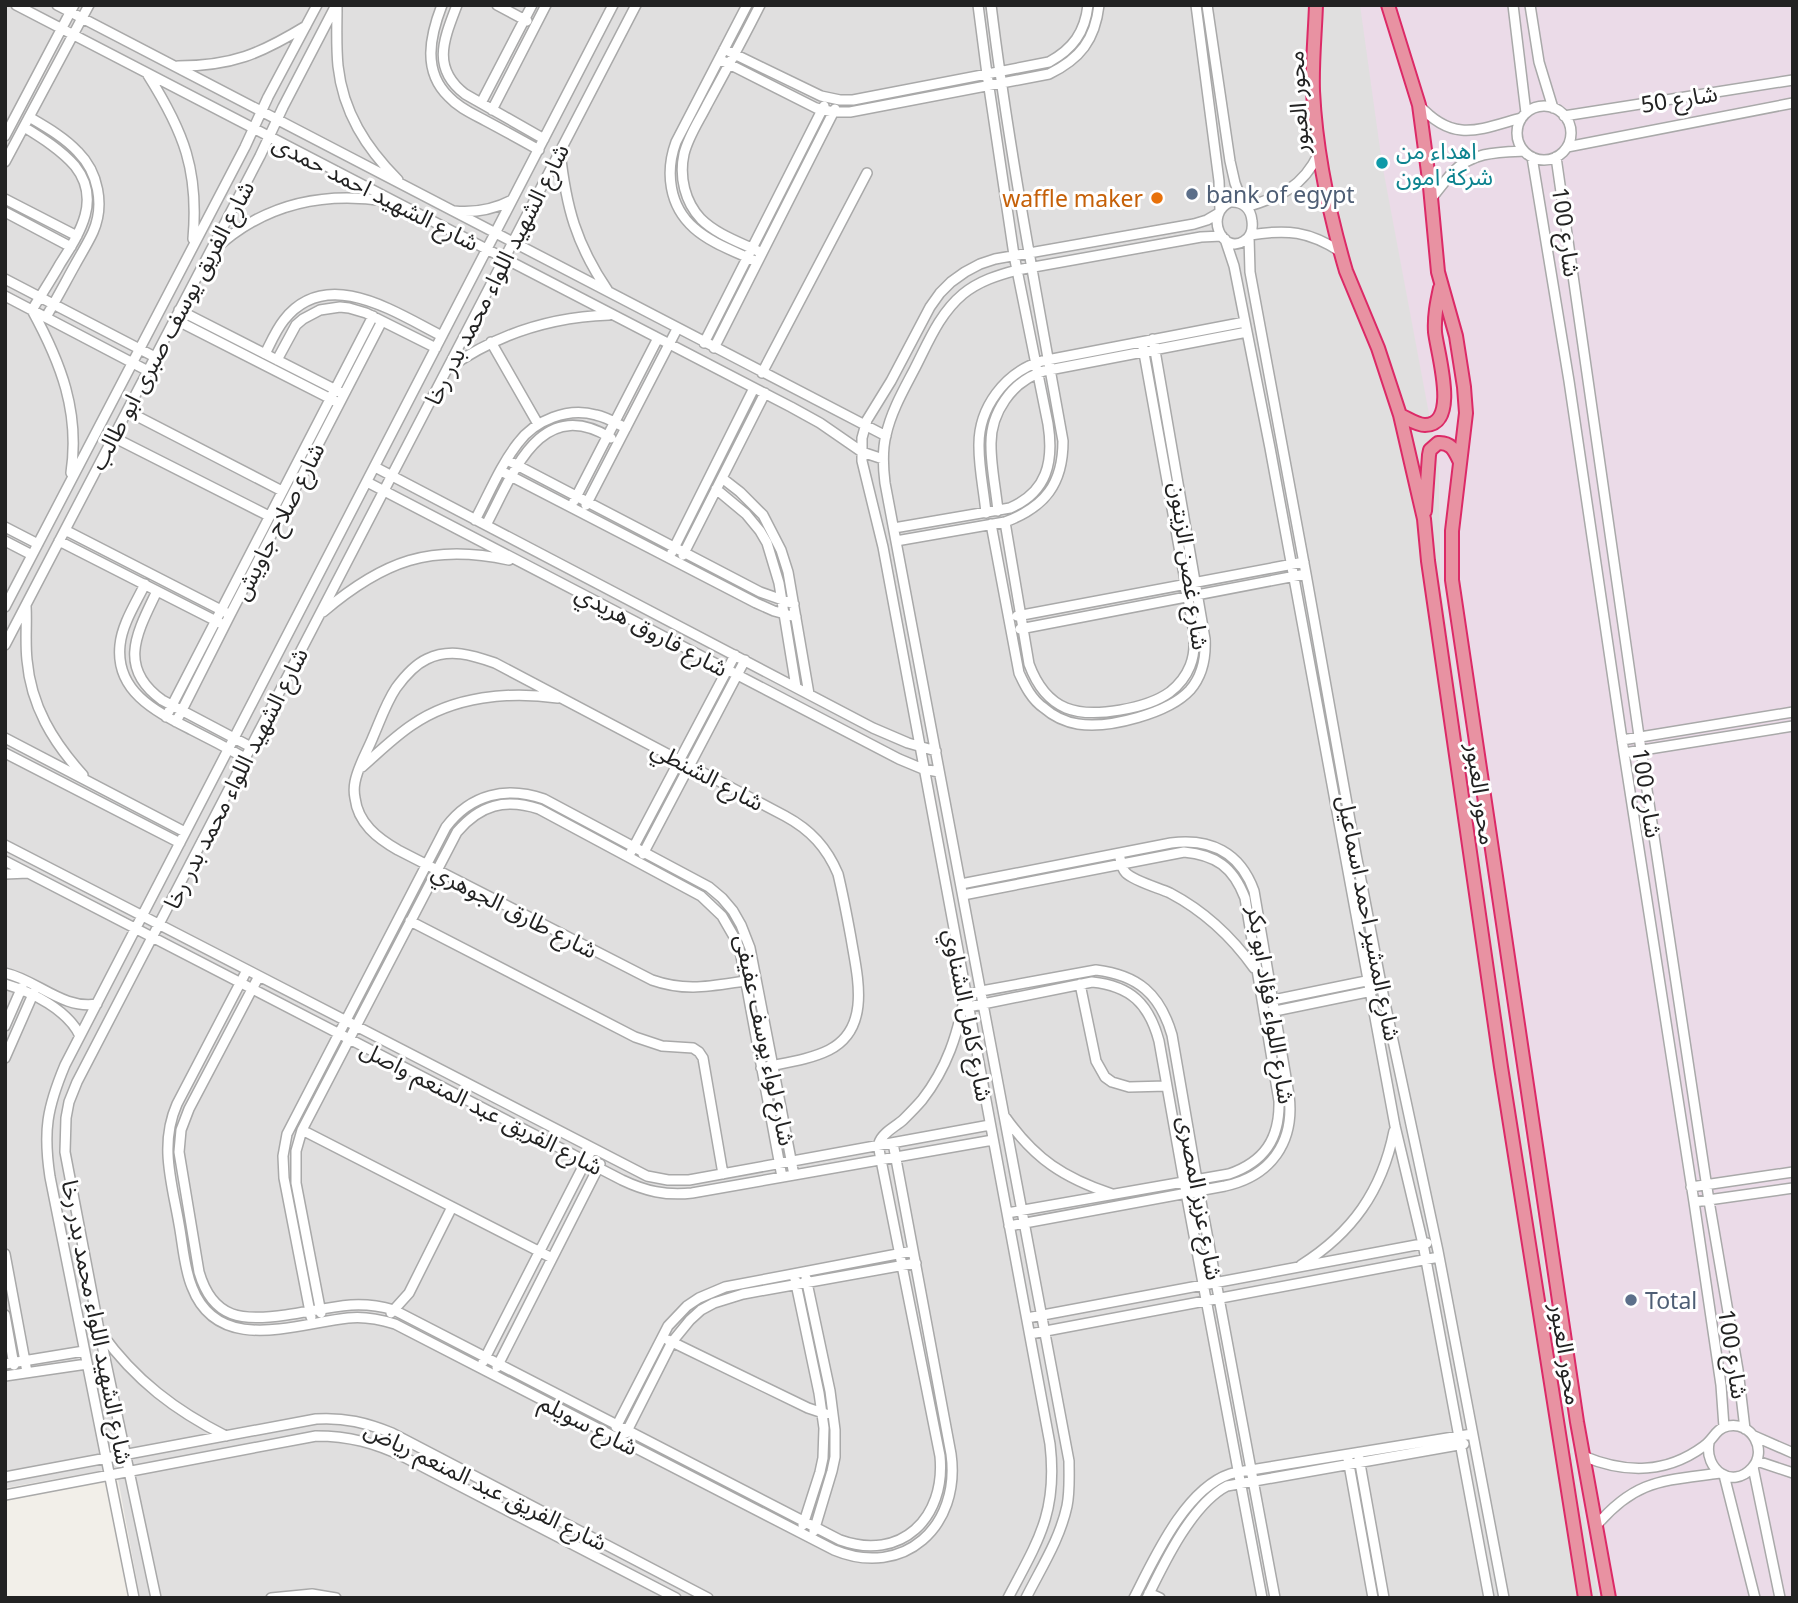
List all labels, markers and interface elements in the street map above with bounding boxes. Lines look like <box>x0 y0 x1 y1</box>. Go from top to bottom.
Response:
street label: محور العبور <box>1278 50 1316 155</box>
street label: شارع 50 <box>1638 76 1720 122</box>
street label: شارع الشهيد احمد حمدى <box>267 126 485 260</box>
place label: اهداء من شركة امون <box>1396 134 1493 192</box>
street label: شارع الشهيد اللواء محمد بدر رخا <box>416 138 578 411</box>
marker: اهداء من شركة امون <box>1374 155 1390 171</box>
street label: شارع الفريق يوسف صبرى ابو طالب <box>81 175 263 476</box>
place label: bank of egypt <box>1206 178 1355 210</box>
place label: waffle maker <box>1002 182 1143 214</box>
street label: شارع 100 <box>1543 185 1589 279</box>
marker: bank of egypt <box>1184 186 1200 202</box>
marker: waffle maker <box>1149 190 1165 206</box>
street label: شارع صلاح جاويش <box>225 437 333 606</box>
street label: شارع غصن الزيتون <box>1160 480 1218 652</box>
street label: شارع فاروق هريدي <box>569 576 734 686</box>
street label: شارع الشهيد اللواء محمد بدر رخا <box>155 642 317 915</box>
street label: شارع الشنطي <box>645 732 770 820</box>
street label: محور العبور <box>1459 740 1505 847</box>
street label: شارع 100 <box>1623 746 1671 840</box>
street label: شارع المشير احمد اسماعيل <box>1329 792 1410 1044</box>
street label: شارع طارق الجوهري <box>426 855 603 968</box>
street label: شارع اللواء فؤاد ابو بكر <box>1238 903 1303 1107</box>
street label: شارع كامل الشناوي <box>934 926 1001 1104</box>
street label: شارع لواء يوسف عفيفى <box>726 931 804 1149</box>
street label: شارع الفريق عبد المنعم واصل <box>354 1032 609 1184</box>
street label: شارع عزيز المصرى <box>1169 1114 1231 1283</box>
street label: شارع الشهيد اللواء محمد بدر رخا <box>53 1177 141 1467</box>
place label: Total <box>1645 1284 1697 1316</box>
marker: Total <box>1623 1292 1639 1308</box>
street label: محور العبور <box>1543 1300 1591 1407</box>
street label: شارع 100 <box>1709 1307 1757 1401</box>
street label: شارع سويلم <box>533 1386 644 1464</box>
street label: شارع الفريق عبد المنعم رياض <box>359 1412 613 1559</box>

